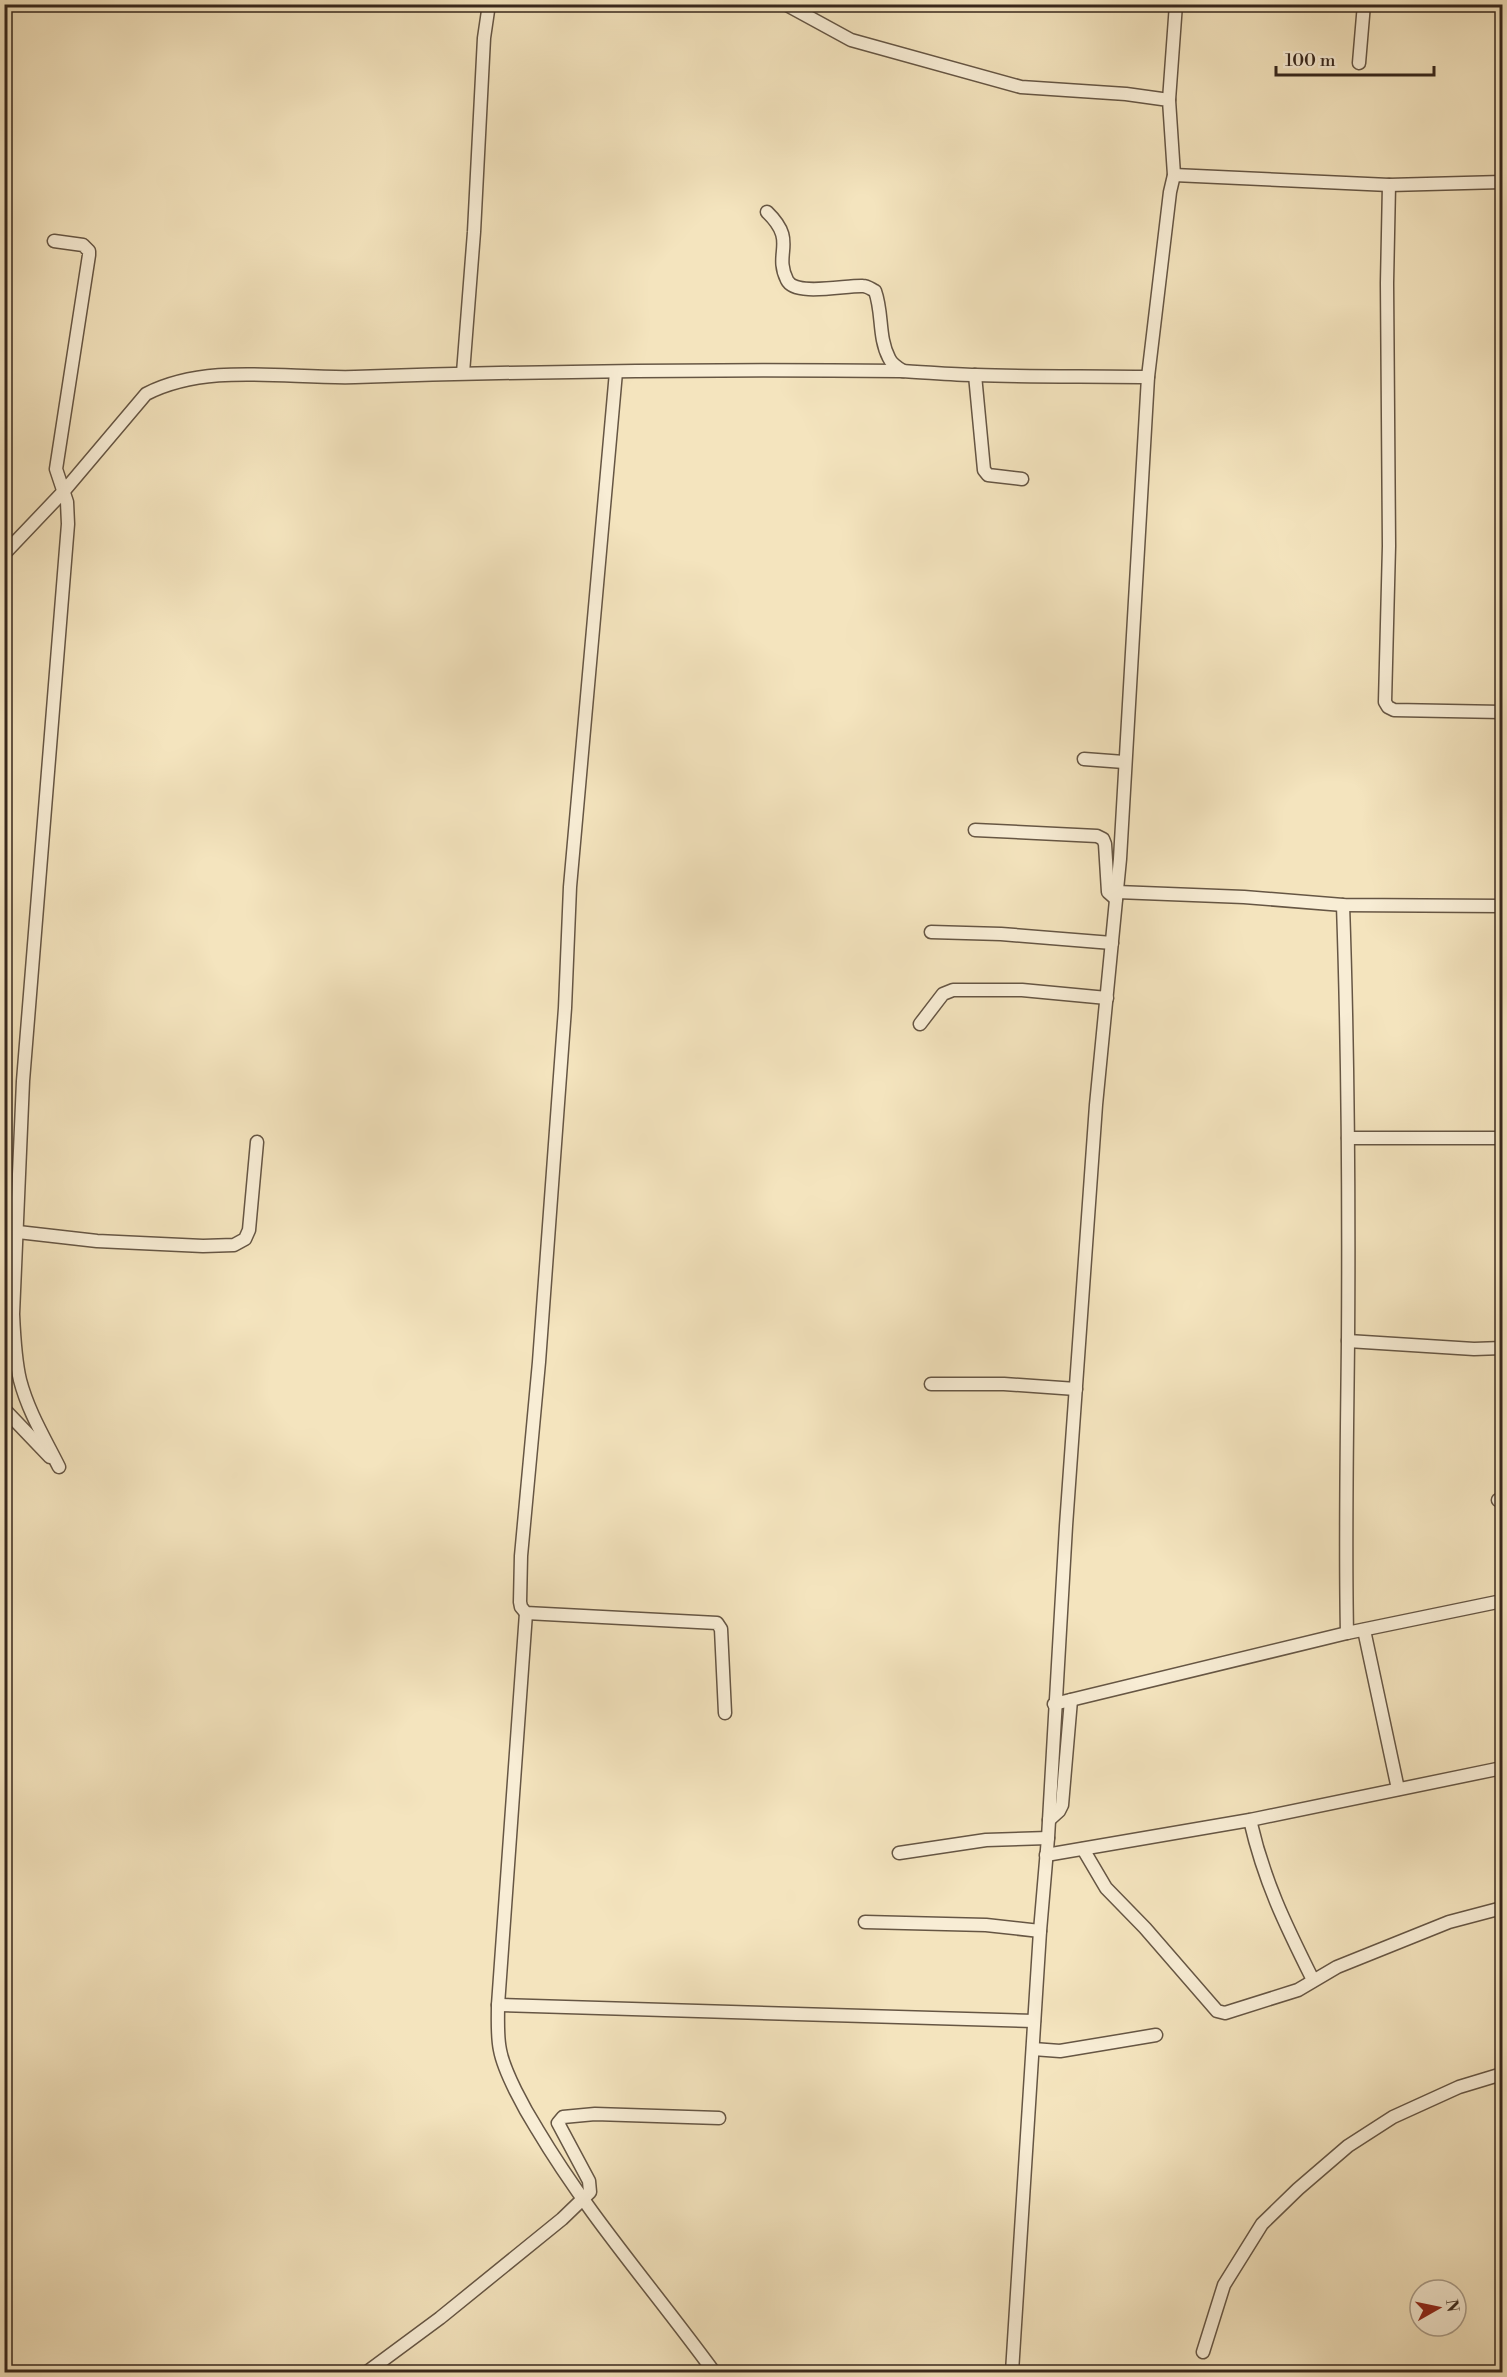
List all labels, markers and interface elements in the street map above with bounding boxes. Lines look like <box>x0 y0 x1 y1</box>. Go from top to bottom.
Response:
scale bar <box>1276 39 1434 77</box>
text: 100 m <box>1285 49 1336 72</box>
north arrow <box>1408 2278 1468 2338</box>
text: N <box>1441 2298 1463 2314</box>

